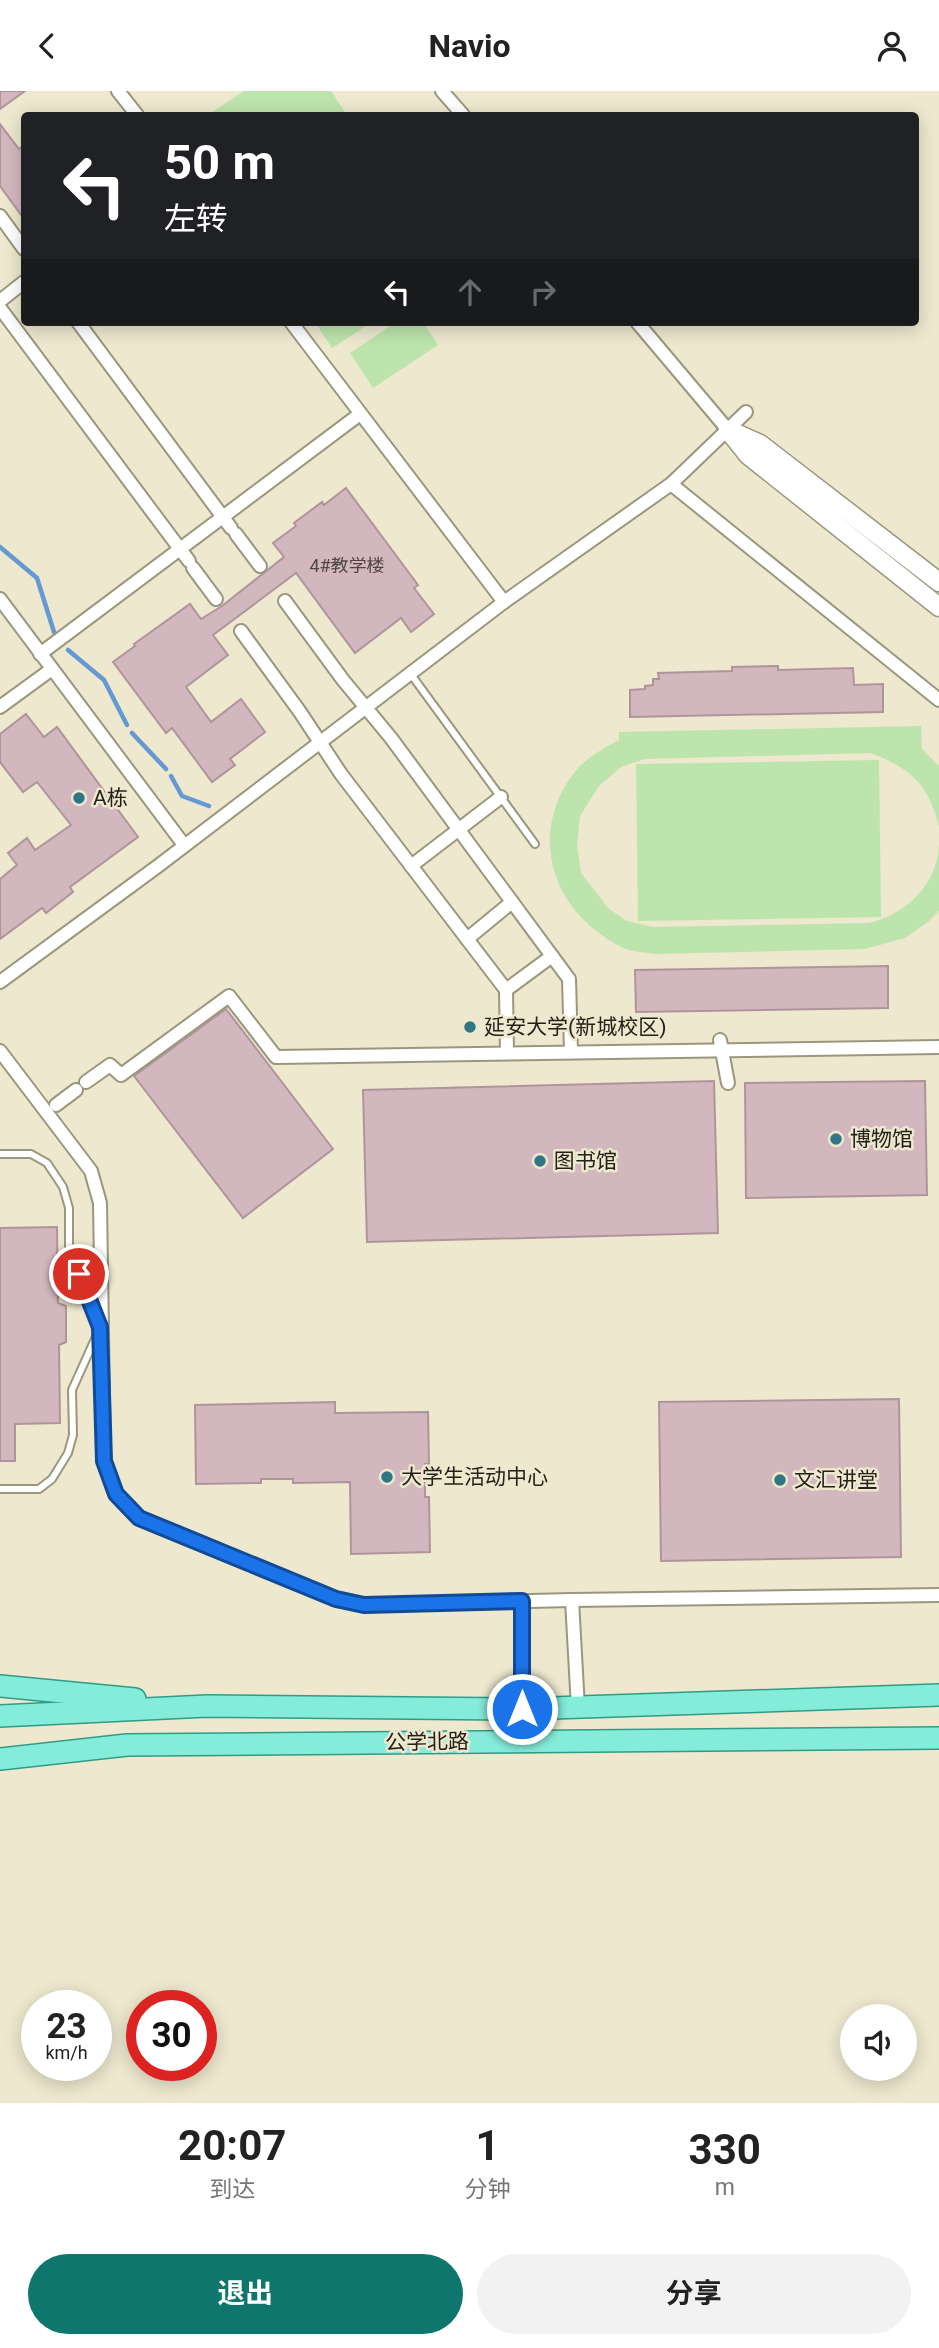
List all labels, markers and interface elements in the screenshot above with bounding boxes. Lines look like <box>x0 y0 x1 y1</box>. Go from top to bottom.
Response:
icon: back <box>28 27 66 65</box>
text: Navio <box>428 27 511 65</box>
icon: person <box>873 27 911 65</box>
text: 50 m <box>164 134 275 191</box>
icon: left <box>49 140 140 231</box>
text: 左转 <box>164 200 228 238</box>
icon: left <box>378 273 416 311</box>
icon: ahead <box>451 273 489 311</box>
icon: right <box>524 273 562 311</box>
house number: 4#教学楼 <box>309 555 385 576</box>
place label: A栋 <box>93 786 128 810</box>
marker: A栋 <box>71 790 87 806</box>
place label: 延安大学(新城校区) <box>484 1015 667 1039</box>
marker: 延安大学(新城校区) <box>462 1019 478 1035</box>
place label: 博物馆 <box>850 1127 913 1151</box>
marker: 博物馆 <box>828 1131 844 1147</box>
place label: 图书馆 <box>554 1149 617 1173</box>
marker: 图书馆 <box>532 1153 548 1169</box>
pin <box>49 1244 109 1304</box>
icon: arrive <box>60 1255 98 1293</box>
place label: 大学生活动中心 <box>401 1465 548 1489</box>
place label: 文汇讲堂 <box>794 1468 878 1492</box>
marker: 大学生活动中心 <box>379 1469 395 1485</box>
marker: 文汇讲堂 <box>772 1472 788 1488</box>
position arrow <box>485 1672 559 1746</box>
street label: 公学北路 <box>385 1729 469 1755</box>
speed limit sign: 30 <box>126 1990 217 2081</box>
map controls <box>840 2004 917 2081</box>
button: sound <box>840 2004 917 2081</box>
text: 23 <box>46 2006 87 2047</box>
text: km/h <box>45 2042 88 2063</box>
text: 20:07 <box>178 2121 286 2170</box>
text: 1 <box>475 2121 500 2170</box>
text: 330 <box>689 2125 761 2174</box>
text: m <box>715 2174 735 2201</box>
text: 到达 <box>209 2176 255 2203</box>
text: 分钟 <box>464 2176 510 2203</box>
button: 退出 <box>28 2254 463 2334</box>
button: 分享 <box>477 2254 911 2334</box>

